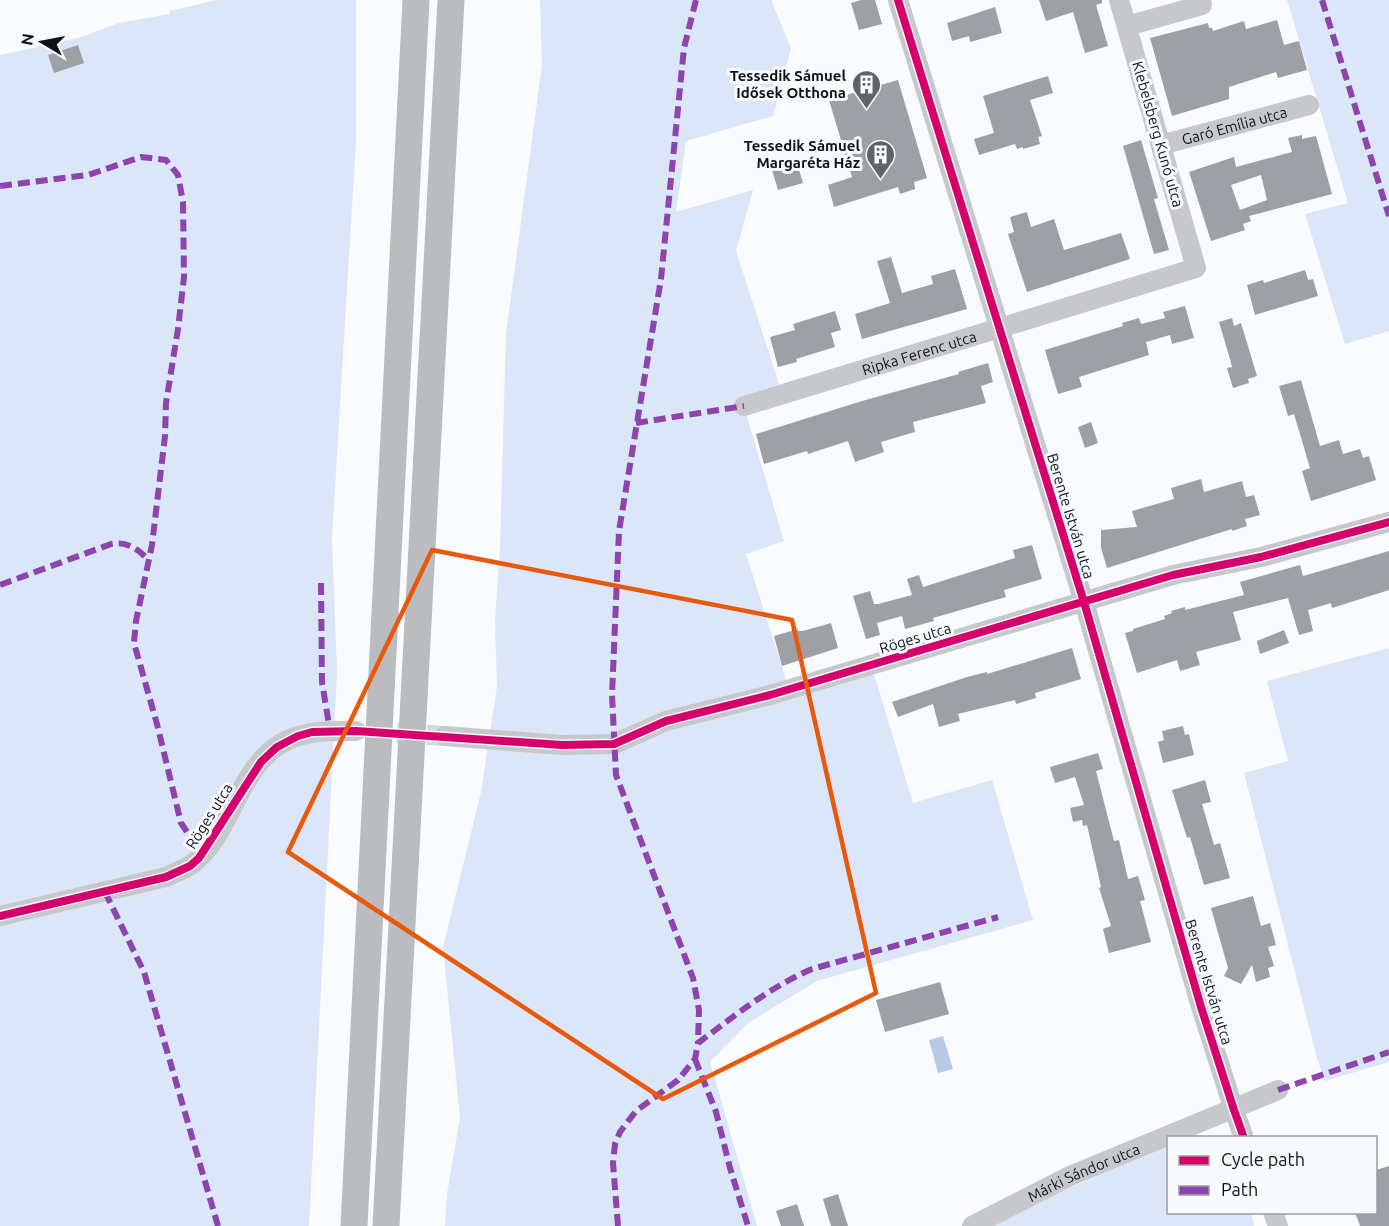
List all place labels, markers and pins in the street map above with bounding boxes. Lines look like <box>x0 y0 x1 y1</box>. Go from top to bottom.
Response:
place label: Tessedik Sámuel Idősek Otthona <box>730 67 846 101</box>
building icon: Tessedik Sámuel Idősek Otthona <box>851 68 883 110</box>
place label: Tessedik Sámuel Margaréta Ház <box>744 137 860 171</box>
building icon: Tessedik Sámuel Margaréta Ház <box>865 138 897 180</box>

